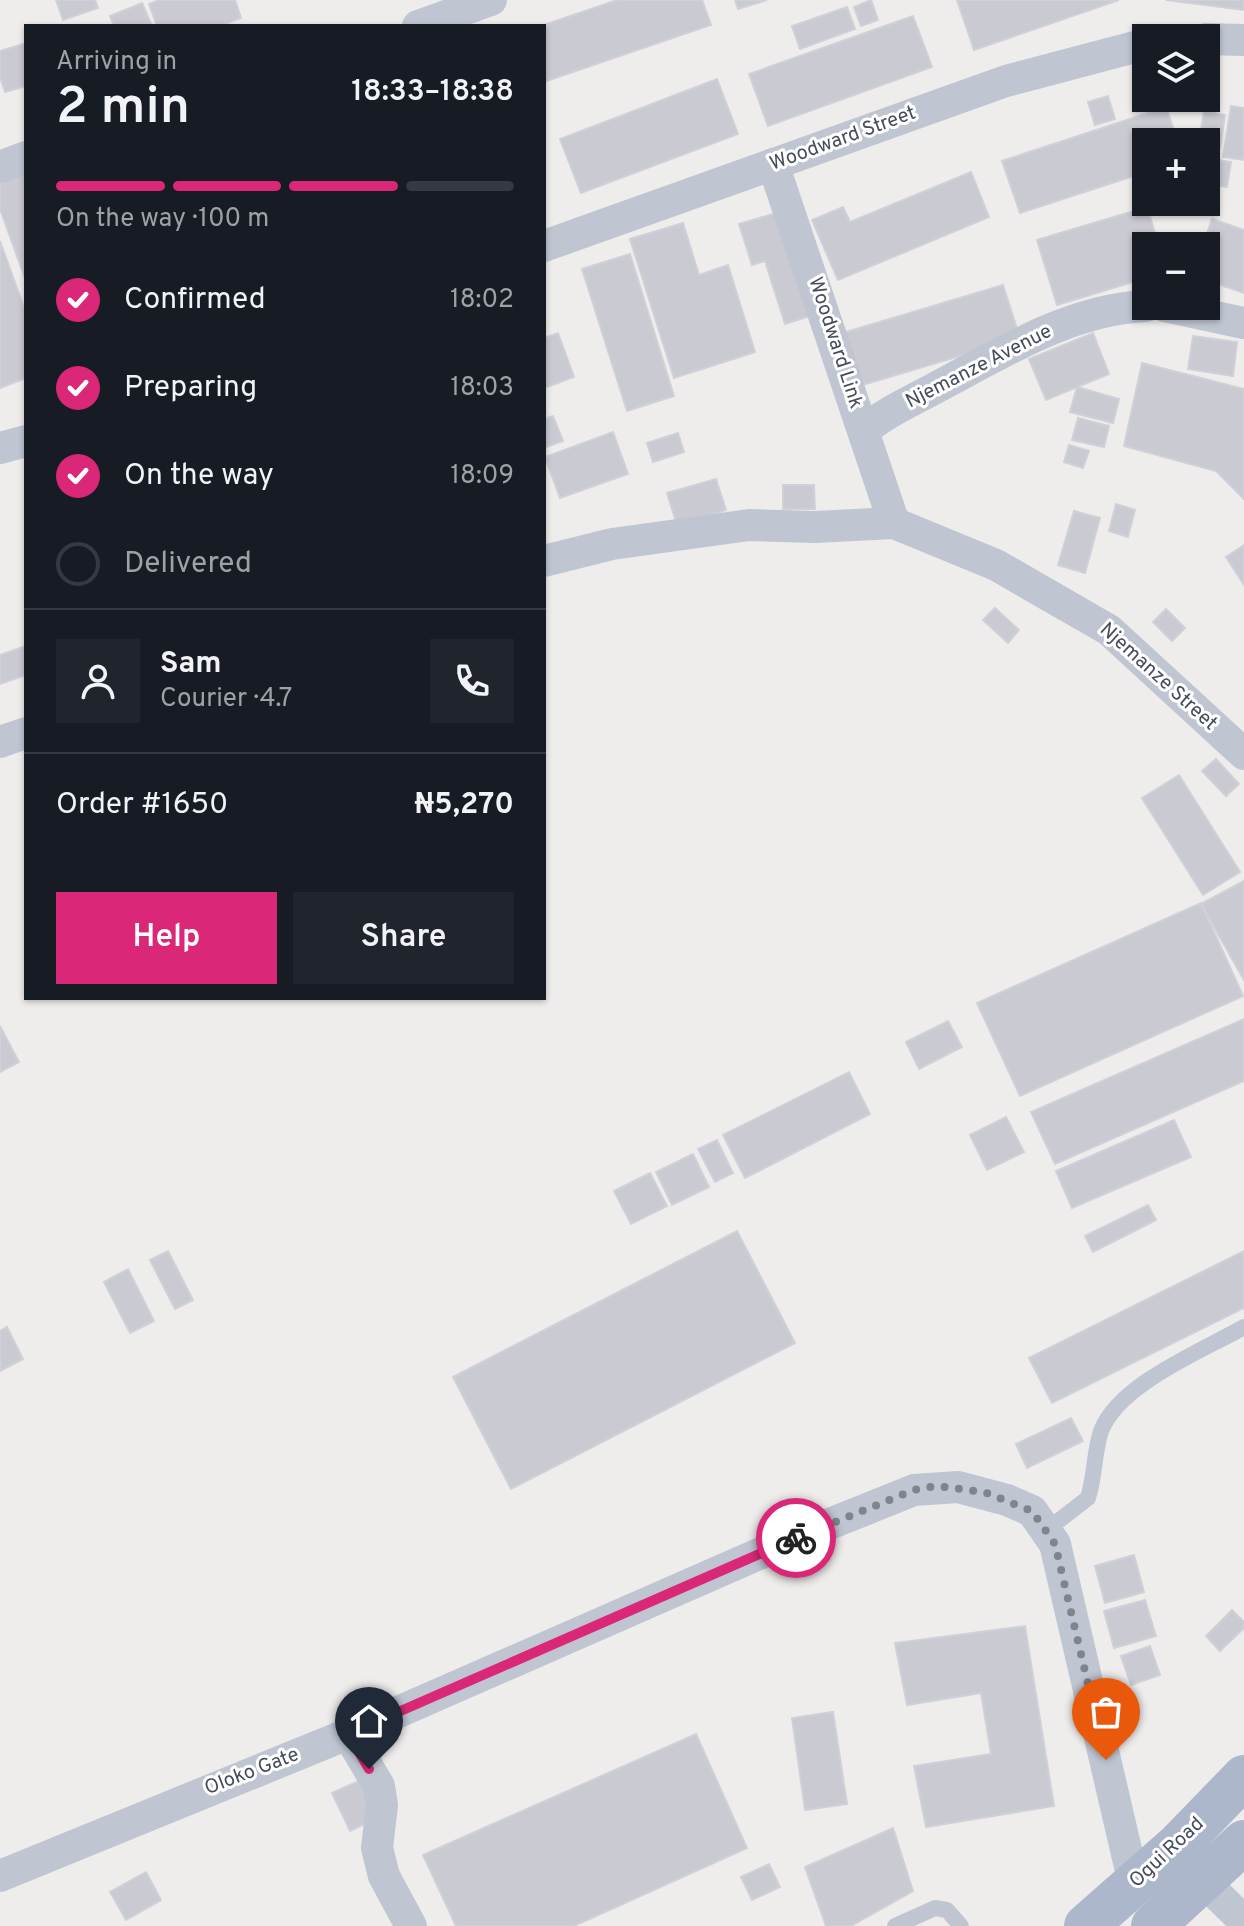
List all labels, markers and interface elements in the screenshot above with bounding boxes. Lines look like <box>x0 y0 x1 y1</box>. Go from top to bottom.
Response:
map controls <box>1132 24 1220 320</box>
button: layers <box>1132 24 1220 112</box>
text: Arriving in <box>56 46 177 79</box>
text: 18:33–18:38 <box>351 74 514 111</box>
text: 2 min <box>56 76 190 142</box>
street label: Woodward Street <box>766 100 920 178</box>
button: + <box>1132 128 1220 216</box>
text: On the way · 100 m <box>56 203 269 236</box>
button: − <box>1132 232 1220 320</box>
street label: Woodward Link <box>801 274 869 412</box>
icon: check <box>56 278 100 322</box>
text: Confirmed <box>124 282 266 319</box>
text: 18:02 <box>450 284 514 317</box>
street label: Njemanze Avenue <box>902 319 1056 415</box>
icon: check <box>56 366 100 410</box>
text: Preparing <box>124 370 257 407</box>
text: 18:03 <box>450 372 514 405</box>
icon: check <box>56 454 100 498</box>
text: On the way <box>124 458 274 495</box>
text: 18:09 <box>450 460 514 493</box>
text: Delivered <box>124 546 252 583</box>
street label: Njemanze Street <box>1094 617 1222 737</box>
button: person <box>56 639 140 723</box>
button: phone <box>430 639 514 723</box>
text: Sam <box>160 646 222 683</box>
text: Courier · 4.7 <box>160 683 292 716</box>
text: Order #1650 <box>56 787 228 824</box>
text: ₦5,270 <box>414 787 514 824</box>
button: Help <box>56 892 277 984</box>
button: Share <box>293 892 514 984</box>
courier <box>756 1498 836 1578</box>
icon: bike <box>774 1516 818 1560</box>
pin <box>1072 1678 1140 1760</box>
pin <box>335 1687 403 1769</box>
icon: bag <box>1084 1690 1128 1734</box>
icon: home <box>347 1699 391 1743</box>
street label: Oloko Gate <box>201 1742 303 1802</box>
street label: Ogui Road <box>1124 1812 1210 1894</box>

